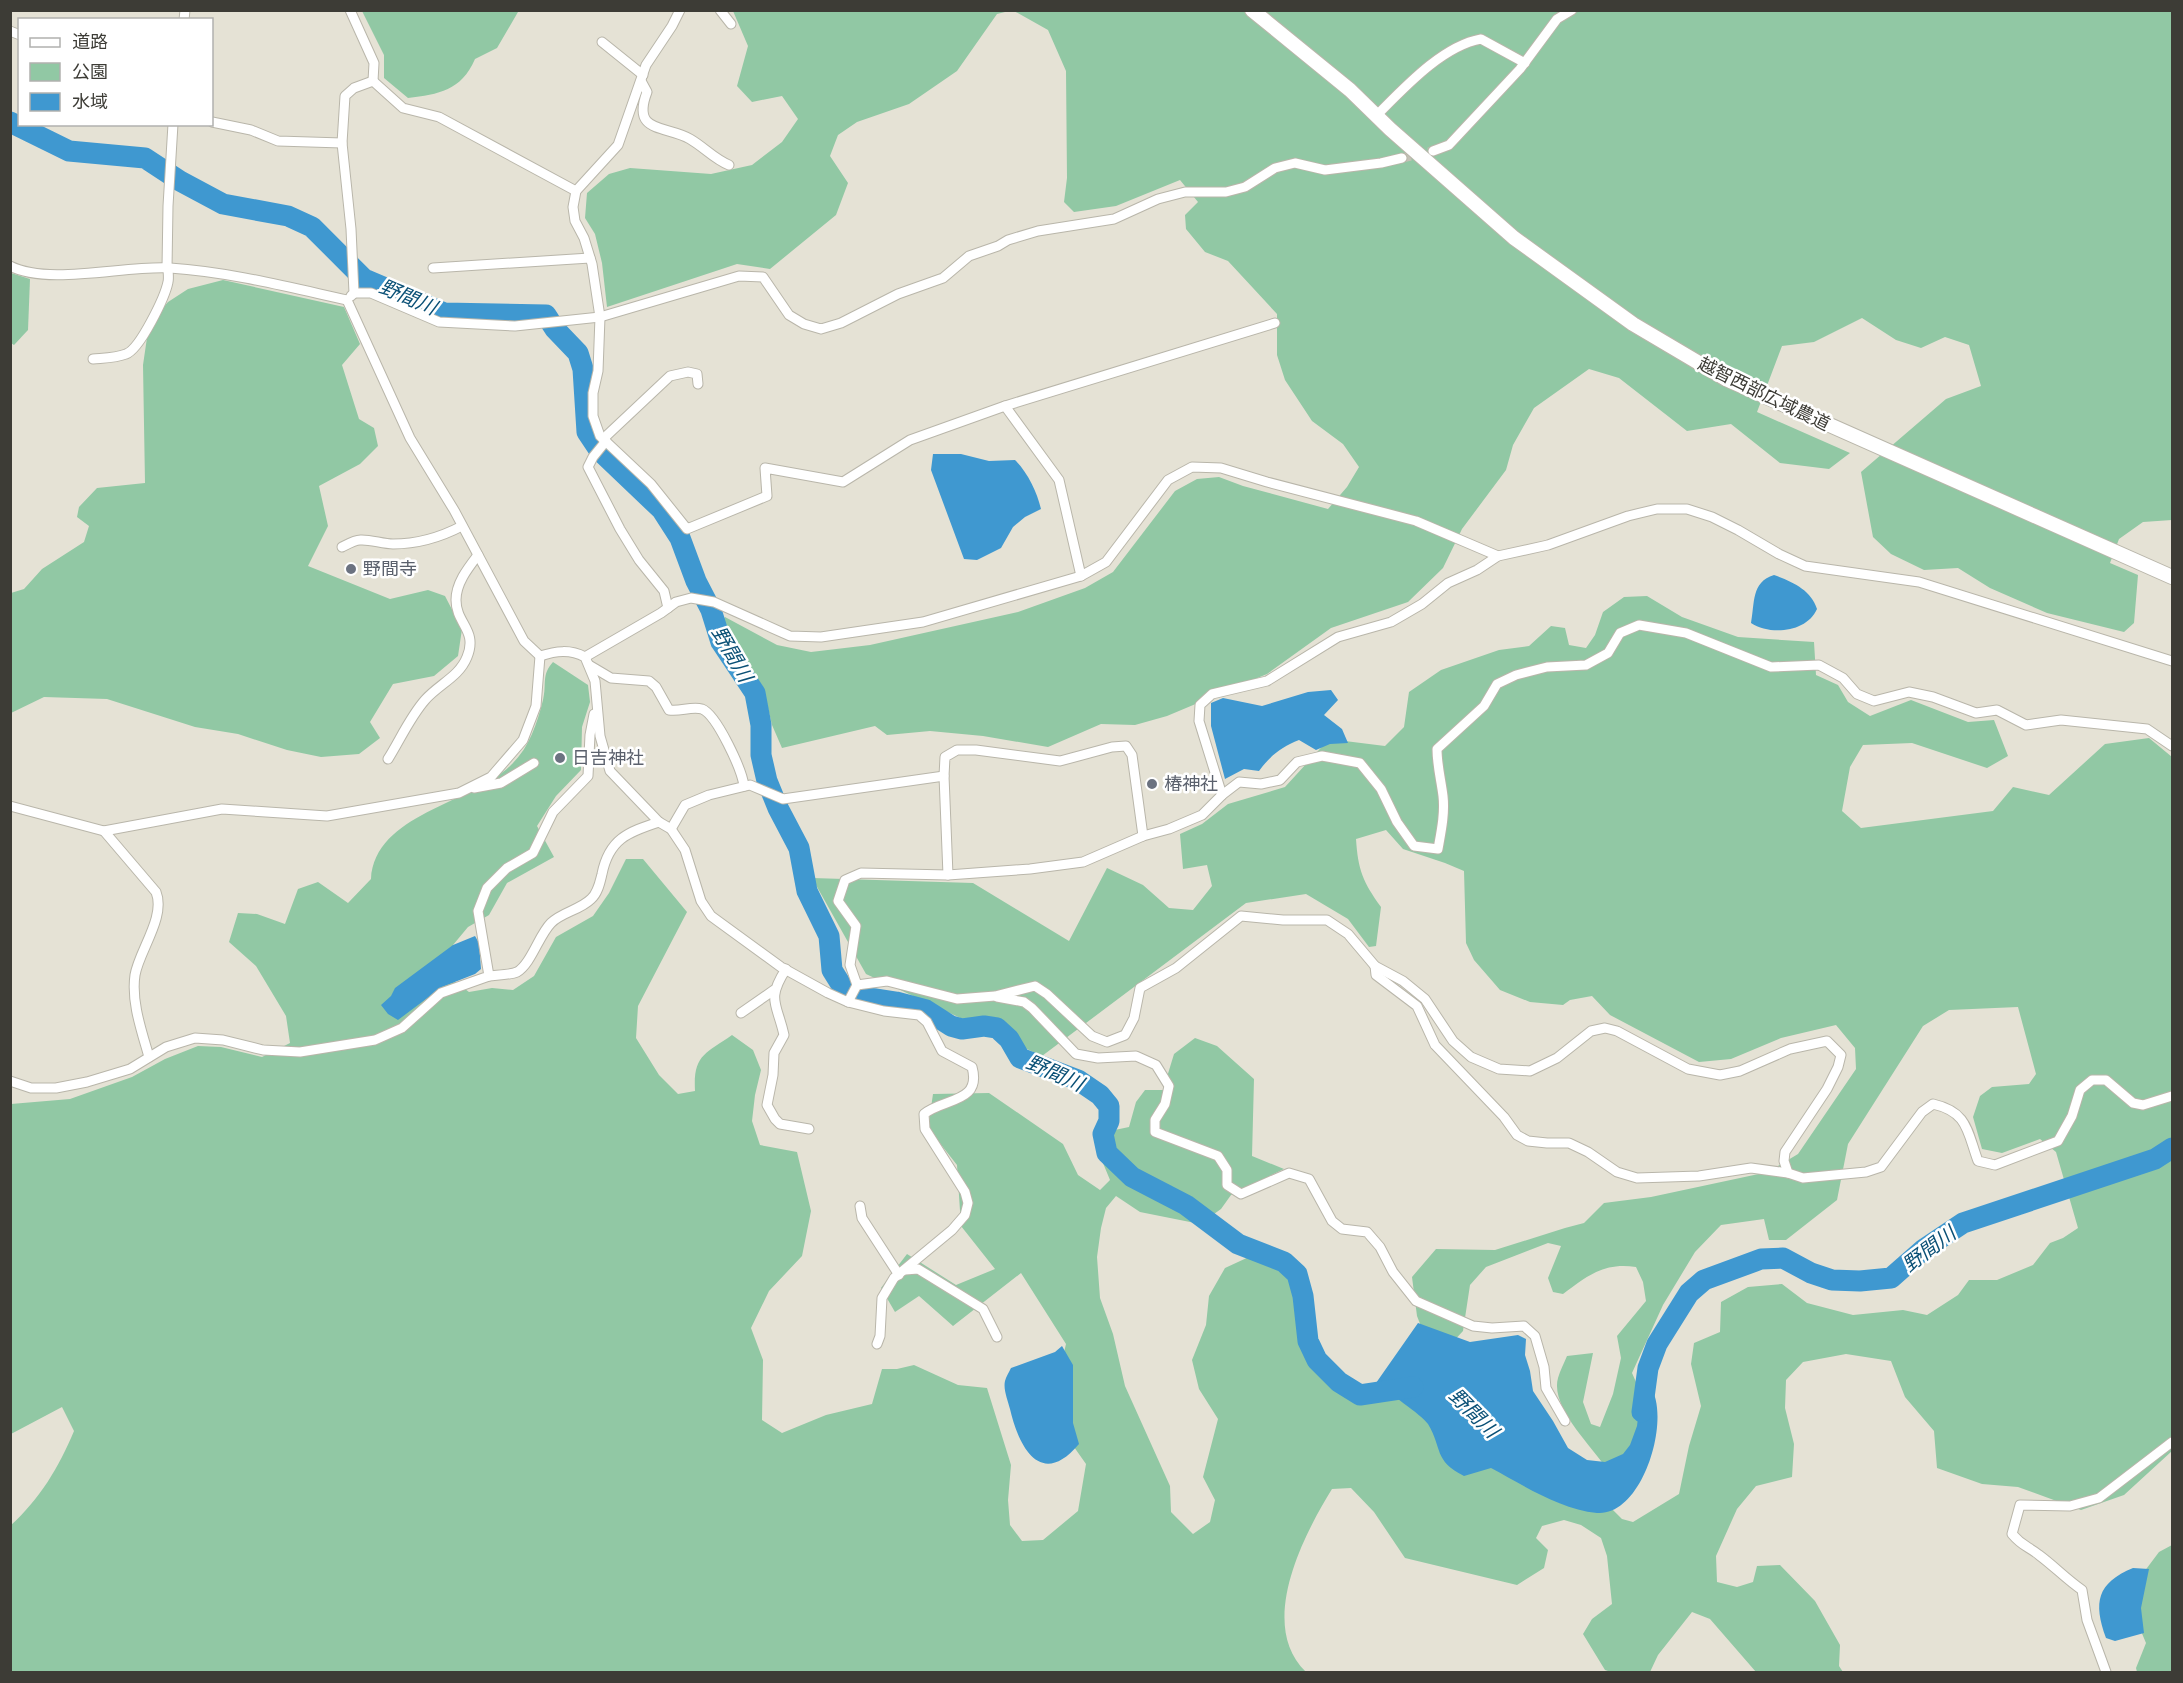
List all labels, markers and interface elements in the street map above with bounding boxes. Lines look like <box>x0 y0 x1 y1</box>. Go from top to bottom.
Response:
legend <box>18 18 213 126</box>
text: 道路 <box>72 30 108 53</box>
text: 公園 <box>72 60 108 83</box>
text: 水域 <box>72 90 108 113</box>
water label: 野間川 <box>376 273 443 321</box>
street label: 越智西部広域農道 <box>1694 352 1834 435</box>
place label: 野間寺 <box>363 557 417 580</box>
marker: 野間寺 <box>344 562 358 576</box>
water label: 野間川 <box>707 622 759 688</box>
place label: 日吉神社 <box>572 746 644 769</box>
marker: 日吉神社 <box>553 751 567 765</box>
place label: 椿神社 <box>1164 772 1218 795</box>
marker: 椿神社 <box>1145 777 1159 791</box>
water label: 野間川 <box>1023 1049 1090 1097</box>
water label: 野間川 <box>1897 1219 1962 1277</box>
water label: 野間川 <box>1444 1383 1506 1444</box>

